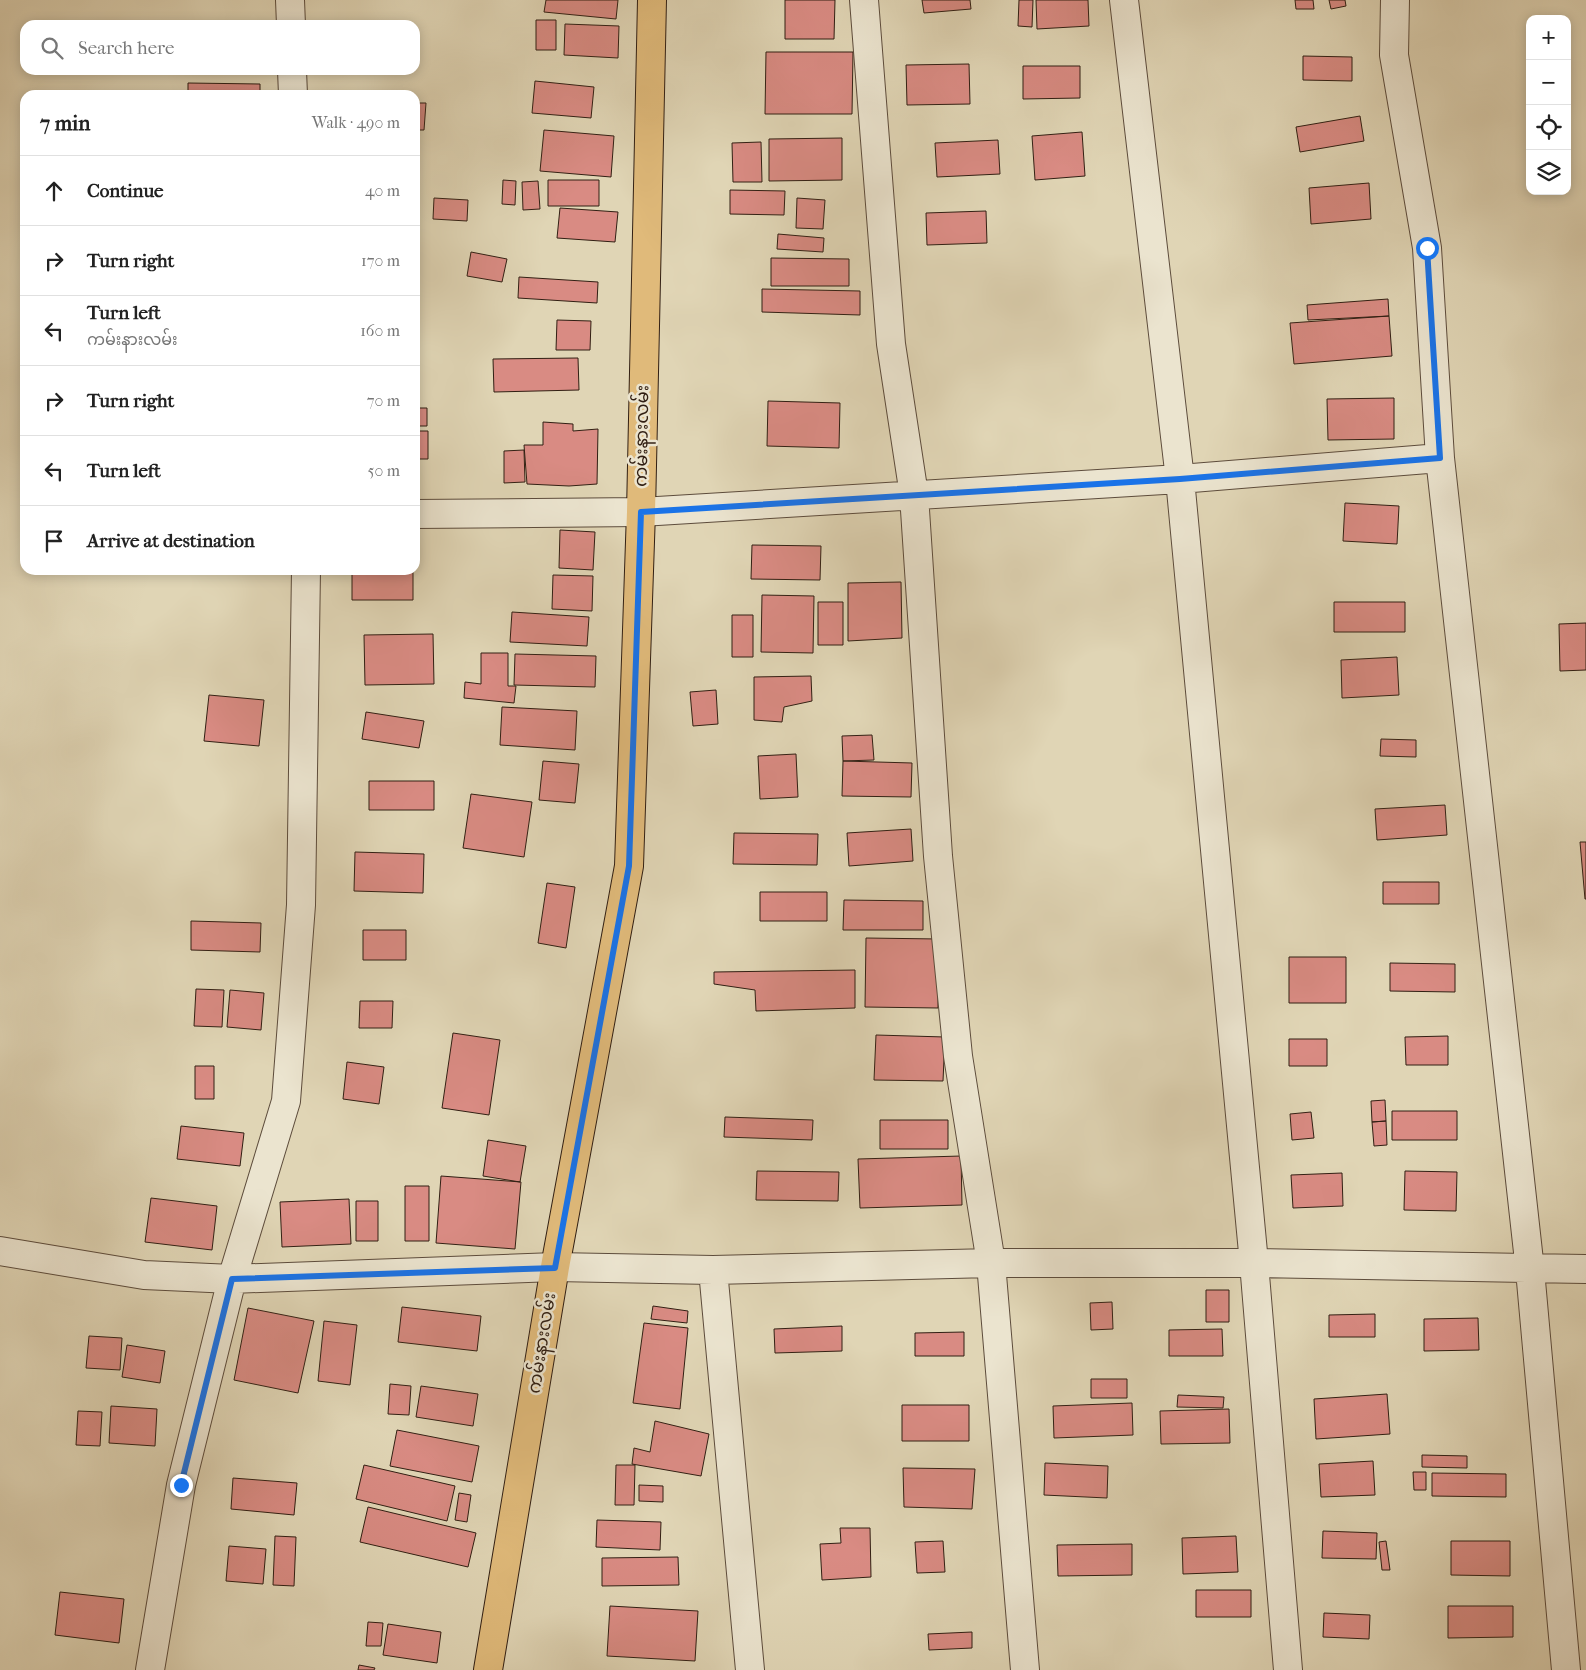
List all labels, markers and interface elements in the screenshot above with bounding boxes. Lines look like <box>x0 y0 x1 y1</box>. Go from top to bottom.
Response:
map controls <box>1526 15 1571 195</box>
button: + <box>1526 15 1571 60</box>
search box <box>20 20 420 75</box>
icon: search <box>38 34 66 62</box>
text: Search here <box>78 37 174 59</box>
button: − <box>1526 60 1571 105</box>
button: locate <box>1526 105 1571 150</box>
text: 7 min <box>40 111 91 135</box>
text: Walk · 490 m <box>312 113 400 132</box>
button: layers <box>1526 150 1571 195</box>
icon: ahead <box>40 177 68 205</box>
text: Continue <box>87 180 163 202</box>
text: 40 m <box>365 181 400 200</box>
route start <box>1416 237 1439 260</box>
icon: right <box>40 247 68 275</box>
text: Turn right <box>87 250 174 272</box>
text: 170 m <box>361 251 400 270</box>
text: Turn left <box>87 302 161 324</box>
icon: left <box>40 317 68 345</box>
text: 160 m <box>360 321 400 340</box>
text: ကမ်းနားလမ်း <box>87 330 178 349</box>
street label: ကမ်းနားလမ်း <box>628 385 657 487</box>
icon: right <box>40 387 68 415</box>
text: Turn right <box>87 390 174 412</box>
text: 70 m <box>367 391 400 410</box>
icon: left <box>40 457 68 485</box>
text: Turn left <box>87 460 161 482</box>
text: 50 m <box>368 461 400 480</box>
icon: arrive <box>40 527 68 555</box>
text: Arrive at destination <box>87 530 255 552</box>
street label: ကမ်းနားလမ်း <box>521 1291 564 1396</box>
route end <box>170 1474 193 1497</box>

